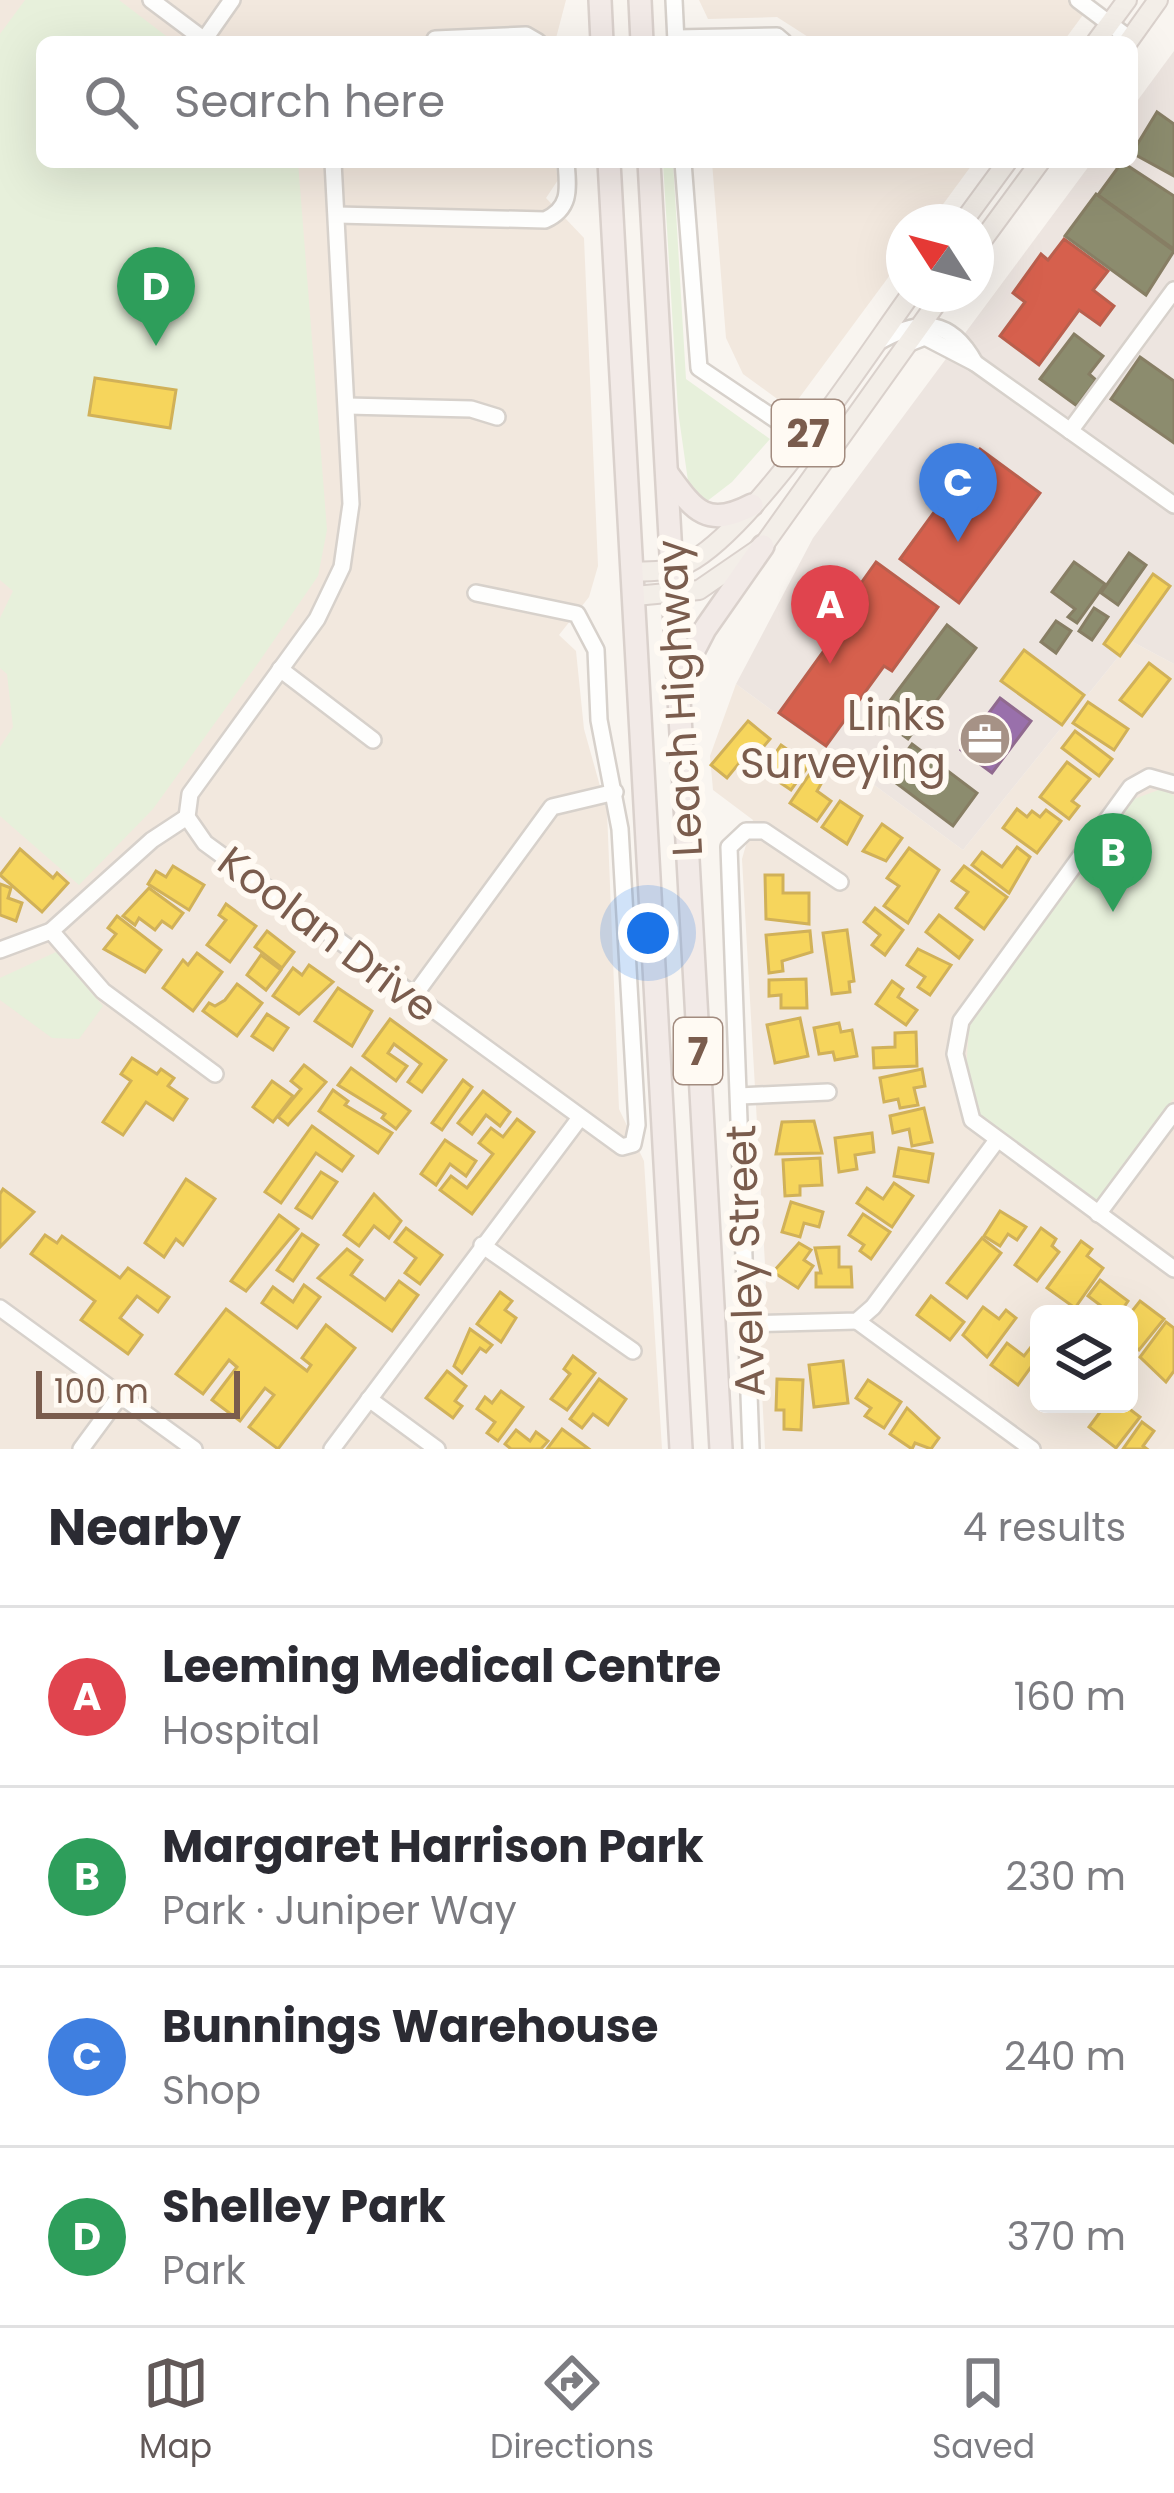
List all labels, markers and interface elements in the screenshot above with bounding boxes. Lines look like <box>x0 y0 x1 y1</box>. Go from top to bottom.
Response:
search box <box>36 36 1138 168</box>
icon: search <box>78 69 144 135</box>
text: Search here <box>174 70 445 133</box>
north arrow <box>886 204 994 312</box>
pin: D <box>117 247 195 346</box>
road number: 27 <box>772 400 844 466</box>
pin: C <box>919 443 997 542</box>
street label: Leach Highway <box>642 538 717 858</box>
pin: A <box>791 565 869 664</box>
place label: Links Surveying <box>740 686 946 793</box>
office icon: Links Surveying <box>957 711 1013 767</box>
pin: B <box>1074 813 1152 912</box>
street label: Koolan Drive <box>206 832 450 1037</box>
your location <box>618 903 678 963</box>
road number: 7 <box>674 1018 722 1084</box>
street label: Aveley Street <box>711 1124 780 1398</box>
map controls <box>1030 1305 1138 1413</box>
button: layers <box>1030 1305 1138 1413</box>
scale bar <box>36 1365 240 1418</box>
text: 100 m <box>54 1368 149 1415</box>
text: Nearby <box>48 1491 241 1563</box>
text: 4 results <box>963 1500 1126 1555</box>
text: Leeming Medical Centre <box>162 1635 721 1698</box>
text: A <box>73 1669 101 1724</box>
text: 160 m <box>1014 1669 1126 1724</box>
text: Hospital <box>162 1703 320 1758</box>
text: Margaret Harrison Park <box>162 1815 704 1878</box>
text: B <box>74 1849 100 1904</box>
text: 230 m <box>1006 1849 1126 1904</box>
text: Park · Juniper Way <box>162 1883 517 1938</box>
text: Bunnings Warehouse <box>162 1995 659 2058</box>
text: C <box>72 2029 102 2084</box>
text: 240 m <box>1004 2029 1126 2084</box>
text: Shop <box>162 2063 261 2118</box>
text: Shelley Park <box>162 2175 446 2238</box>
text: D <box>73 2209 101 2264</box>
text: 370 m <box>1007 2209 1126 2264</box>
text: Park <box>162 2243 246 2298</box>
tab: Map <box>139 2350 212 2472</box>
tab: Directions <box>490 2350 654 2472</box>
tab: Saved <box>932 2350 1035 2472</box>

